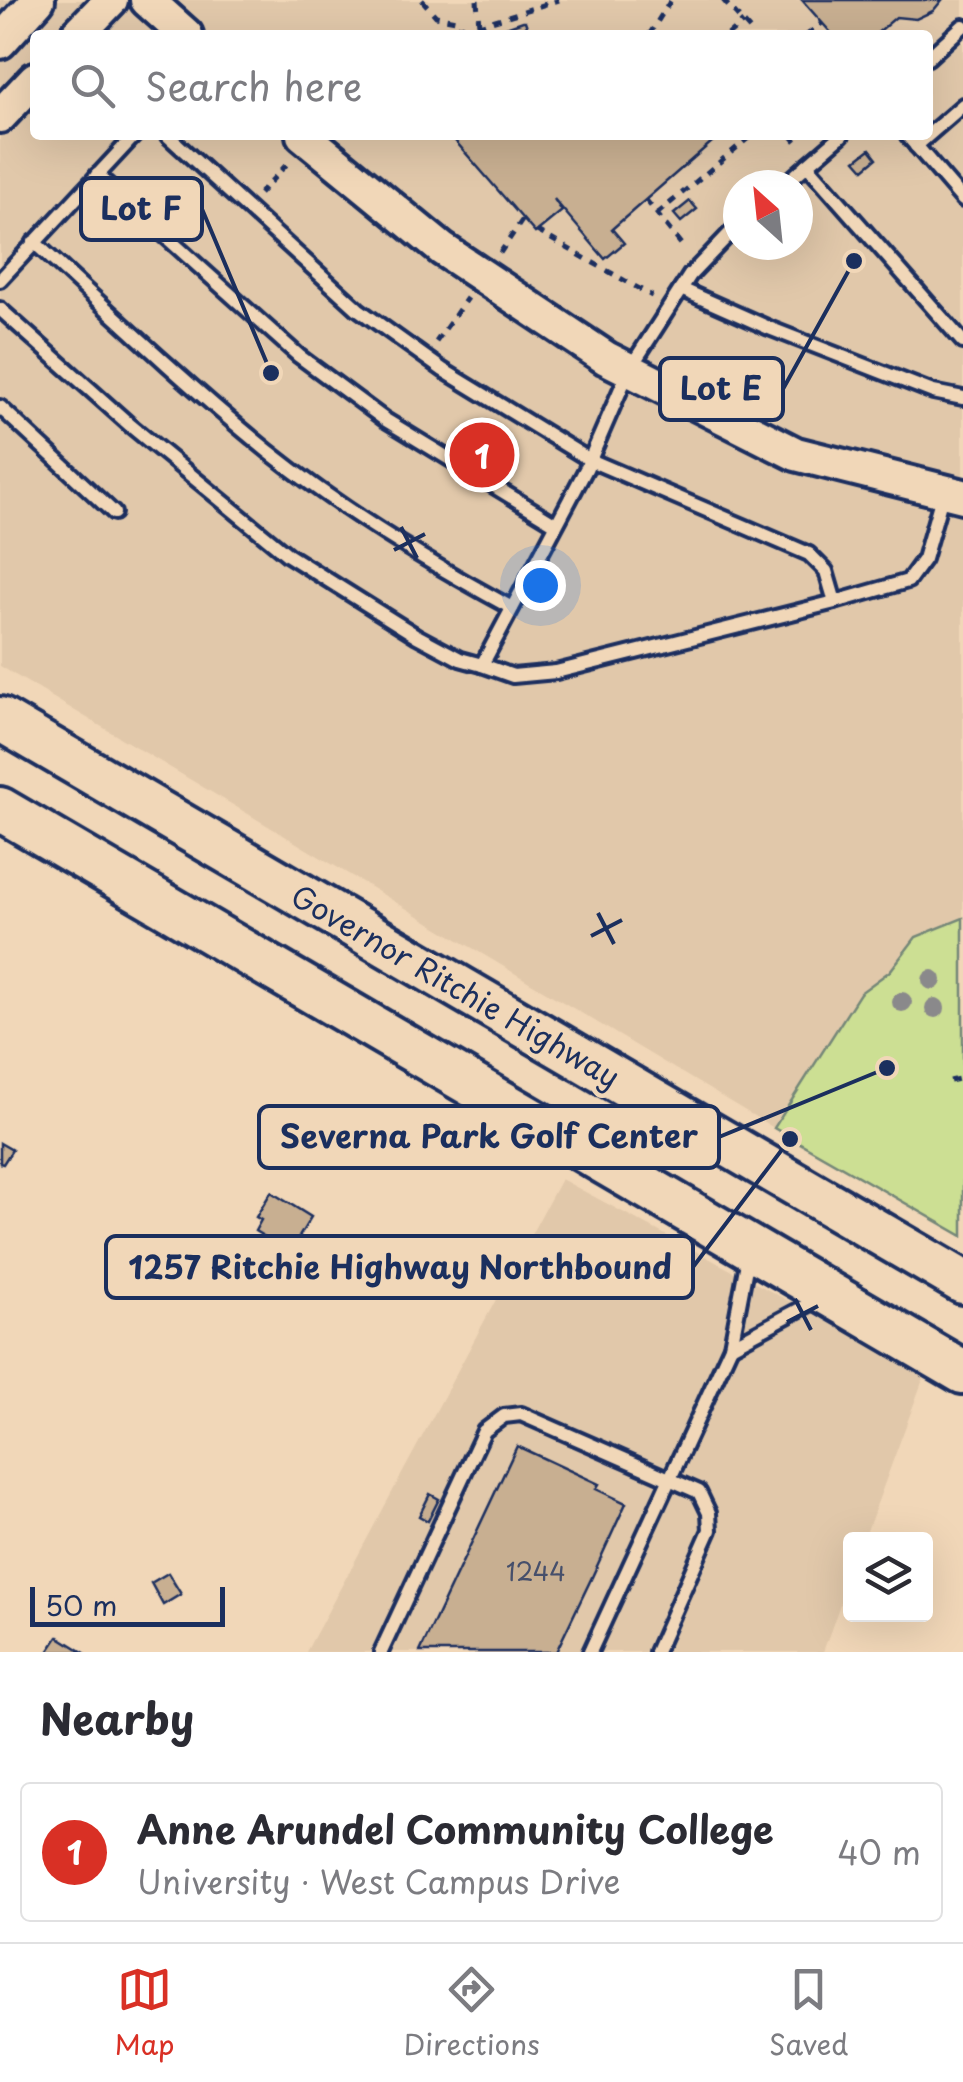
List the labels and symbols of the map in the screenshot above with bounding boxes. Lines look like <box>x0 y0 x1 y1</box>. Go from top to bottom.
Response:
north arrow <box>723 170 813 260</box>
callout: Lot F <box>81 178 202 240</box>
text: Lot F <box>101 183 182 231</box>
callout: Lot E <box>660 358 783 420</box>
text: Lot E <box>680 363 762 411</box>
pin: 1 <box>450 418 514 492</box>
your location <box>515 560 566 611</box>
street label: Governor Ritchie Highway <box>283 872 629 1098</box>
callout: Severna Park Golf Center <box>259 1106 719 1168</box>
text: Severna Park Golf Center <box>280 1111 698 1159</box>
callout: 1257 Ritchie Highway Northbound <box>106 1236 693 1298</box>
text: 1257 Ritchie Highway Northbound <box>128 1242 672 1290</box>
house number: 1244 <box>506 1552 566 1590</box>
scale bar <box>30 1582 225 1626</box>

